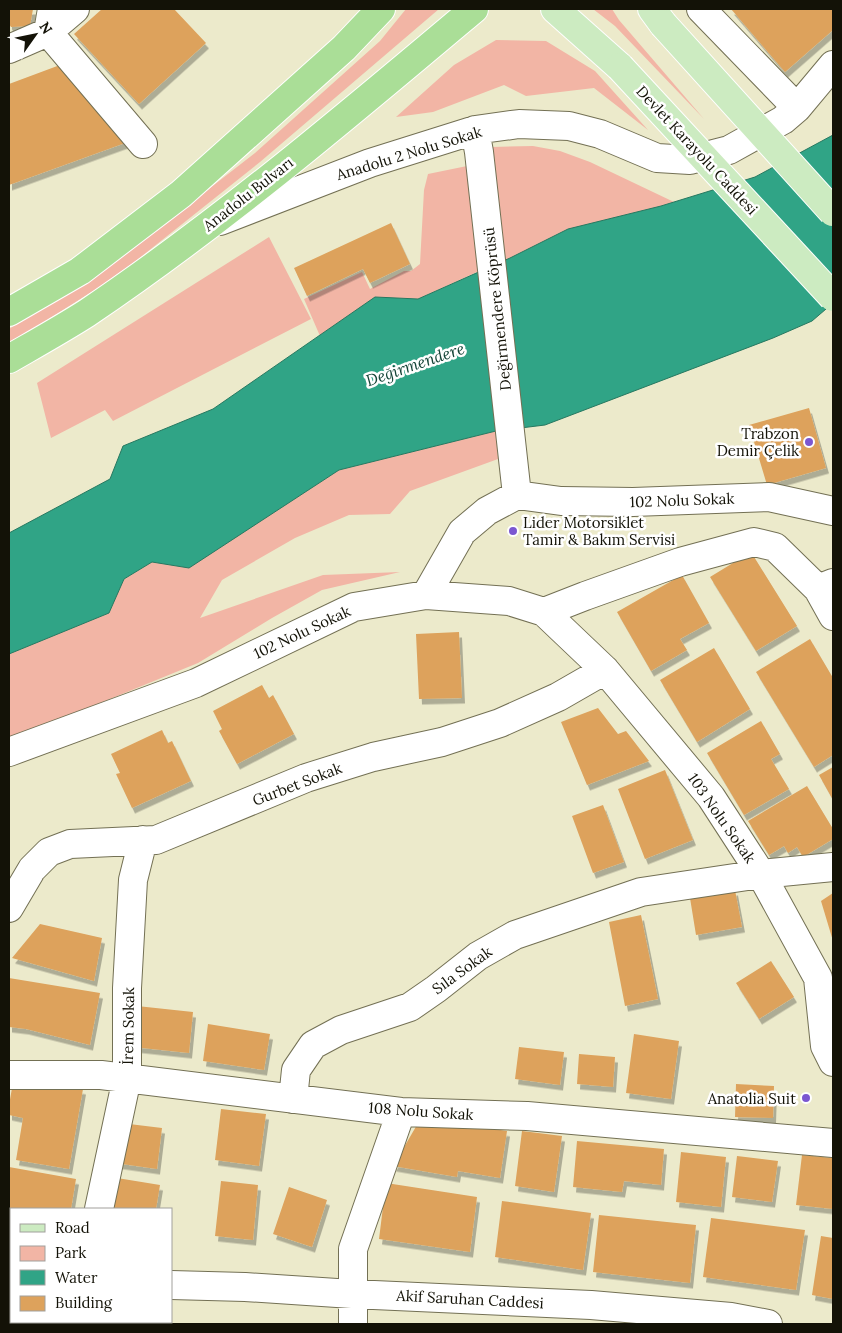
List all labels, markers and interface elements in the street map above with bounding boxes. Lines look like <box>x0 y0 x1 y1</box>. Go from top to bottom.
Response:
north arrow <box>10 10 60 60</box>
text: N <box>35 18 56 38</box>
street label: Devlet Karayolu Caddesi <box>632 81 762 219</box>
street label: Anadolu 2 Nolu Sokak <box>333 122 484 184</box>
street label: Anadolu Bulvarı <box>198 153 297 236</box>
street label: Değirmendere Köprüsü <box>479 226 515 392</box>
water label: Değirmendere <box>363 338 467 390</box>
place label: Trabzon Demir Çelik <box>717 424 799 460</box>
marker: Trabzon Demir Çelik <box>803 436 815 448</box>
street label: 102 Nolu Sokak <box>629 489 735 511</box>
place label: Lider Motorsiklet Tamir & Bakım Servisi <box>523 513 675 549</box>
marker: Lider Motorsiklet Tamir & Bakım Servisi <box>507 525 519 537</box>
street label: 102 Nolu Sokak <box>250 601 354 663</box>
street label: Gurbet Sokak <box>250 758 344 810</box>
street label: 103 Nolu Sokak <box>684 769 760 867</box>
street label: Sıla Sokak <box>428 942 496 998</box>
street label: İrem Sokak <box>118 987 138 1065</box>
place label: Anatolia Suit <box>707 1089 796 1108</box>
marker: Anatolia Suit <box>800 1092 812 1104</box>
street label: 108 Nolu Sokak <box>368 1098 474 1124</box>
legend <box>10 1208 172 1323</box>
text: Road <box>55 1218 90 1237</box>
text: Park <box>55 1243 86 1262</box>
text: Water <box>55 1268 98 1287</box>
street label: Akif Saruhan Caddesi <box>395 1286 544 1312</box>
text: Building <box>55 1293 113 1312</box>

